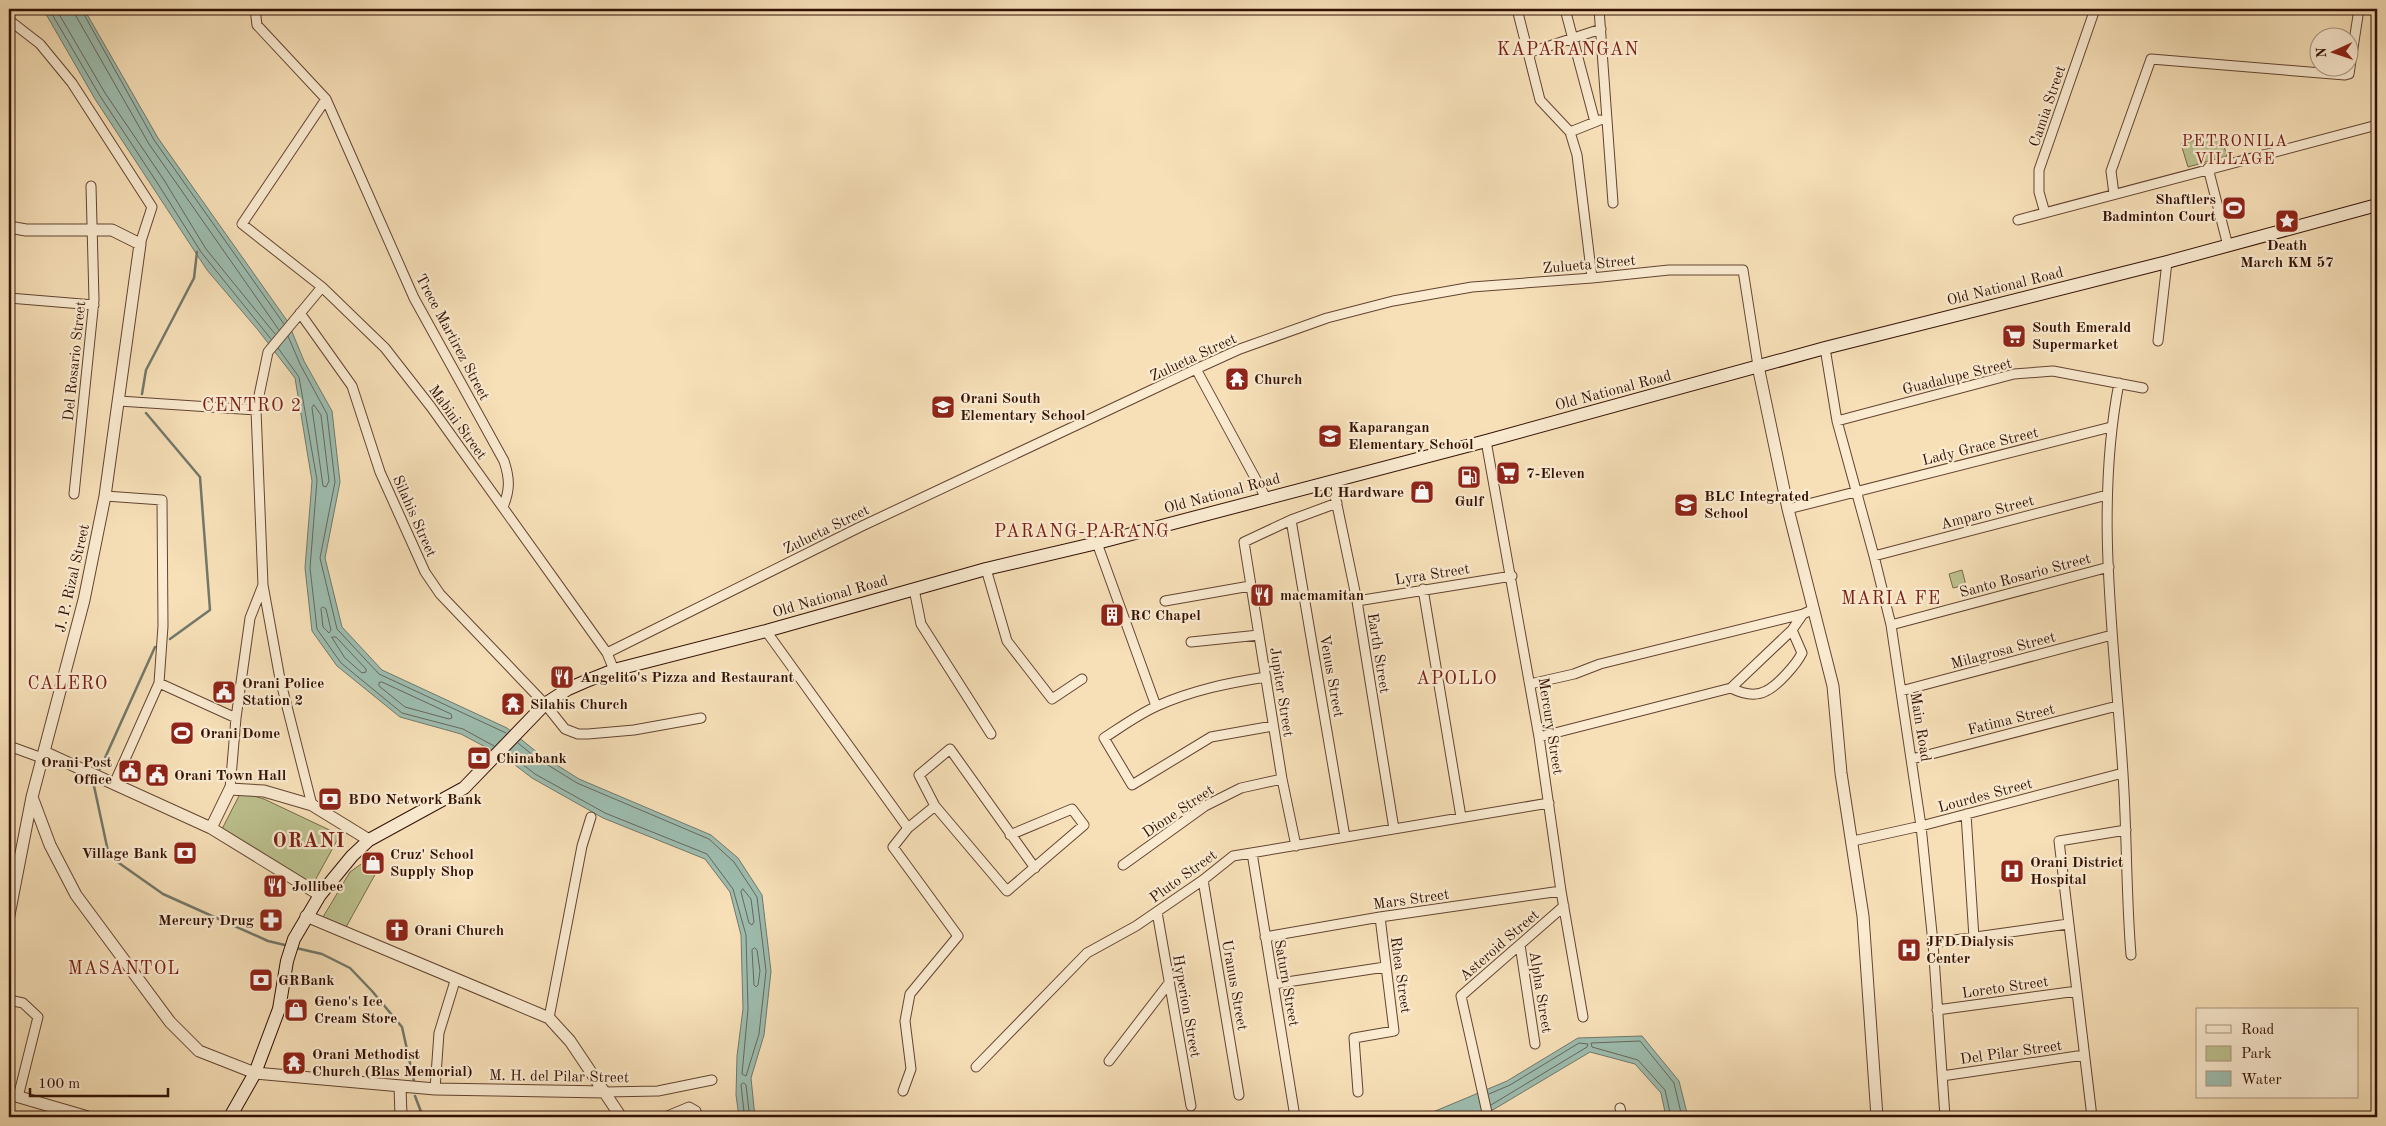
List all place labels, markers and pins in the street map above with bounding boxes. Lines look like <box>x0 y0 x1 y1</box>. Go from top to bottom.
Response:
place label: Shaftlers Badminton Court <box>2102 193 2217 225</box>
sports icon: Shaftlers Badminton Court <box>2221 195 2247 221</box>
place icon: Death March KM 57 <box>2274 208 2300 234</box>
place label: Death March KM 57 <box>2240 239 2334 271</box>
place label: South Emerald Supermarket <box>2032 321 2131 353</box>
supermarket icon: South Emerald Supermarket <box>2001 323 2027 349</box>
temple icon: Church <box>1224 366 1250 392</box>
place label: Church <box>1254 373 1302 388</box>
place label: Orani South Elementary School <box>960 392 1086 424</box>
school or university icon: Orani South Elementary School <box>930 394 956 420</box>
place label: Kaparangan Elementary School <box>1348 421 1474 453</box>
school or university icon: Kaparangan Elementary School <box>1317 423 1343 449</box>
supermarket icon: 7-Eleven <box>1495 460 1521 486</box>
fuel station icon: Gulf <box>1456 464 1482 490</box>
place label: 7-Eleven <box>1526 467 1585 482</box>
shop icon: LC Hardware <box>1409 479 1435 505</box>
place label: LC Hardware <box>1313 486 1404 501</box>
place label: BLC Integrated School <box>1704 490 1809 522</box>
school or university icon: BLC Integrated School <box>1673 492 1699 518</box>
place label: Gulf <box>1455 495 1485 510</box>
restaurant icon: macmamitan <box>1249 582 1275 608</box>
place label: macmamitan <box>1280 589 1364 604</box>
building icon: RC Chapel <box>1099 602 1125 628</box>
place label: RC Chapel <box>1130 609 1201 624</box>
restaurant icon: Angelito's Pizza and Restaurant <box>549 664 575 690</box>
place label: Angelito's Pizza and Restaurant <box>580 671 794 686</box>
place label: Orani Police Station 2 <box>242 677 324 709</box>
public building icon: Orani Police Station 2 <box>211 679 237 705</box>
temple icon: Silahis Church <box>500 691 526 717</box>
place label: Silahis Church <box>530 698 628 713</box>
sports icon: Orani Dome <box>169 720 195 746</box>
place label: Orani Dome <box>200 727 280 742</box>
bank icon: Chinabank <box>466 745 492 771</box>
place label: Chinabank <box>496 752 568 767</box>
place label: Orani Post Office <box>41 756 113 788</box>
public building icon: Orani Post Office <box>117 758 143 784</box>
public building icon: Orani Town Hall <box>144 762 170 788</box>
place label: Orani Town Hall <box>174 769 287 784</box>
bank icon: BDO Network Bank <box>317 786 343 812</box>
place label: BDO Network Bank <box>348 793 482 808</box>
bank icon: Village Bank <box>172 840 198 866</box>
place label: Village Bank <box>81 847 169 862</box>
place label: Cruz' School Supply Shop <box>390 848 474 880</box>
shop icon: Cruz' School Supply Shop <box>360 850 386 876</box>
place label: Orani District Hospital <box>2030 856 2124 888</box>
hospital icon: Orani District Hospital <box>1999 858 2025 884</box>
restaurant icon: Jollibee <box>262 873 288 899</box>
place label: Jollibee <box>292 880 343 895</box>
pharmacy icon: Mercury Drug <box>258 907 284 933</box>
place label: Mercury Drug <box>158 914 255 929</box>
church icon: Orani Church <box>384 917 410 943</box>
place label: Orani Church <box>414 924 504 939</box>
place label: JFD Dialysis Center <box>1926 935 2014 967</box>
hospital icon: JFD Dialysis Center <box>1896 937 1922 963</box>
bank icon: GRBank <box>248 967 274 993</box>
place label: GRBank <box>278 974 335 989</box>
place label: Geno's Ice Cream Store <box>314 995 397 1027</box>
shop icon: Geno's Ice Cream Store <box>283 997 309 1023</box>
place label: Orani Methodist Church (Blas Memorial) <box>312 1048 473 1080</box>
temple icon: Orani Methodist Church (Blas Memorial) <box>281 1050 307 1076</box>

